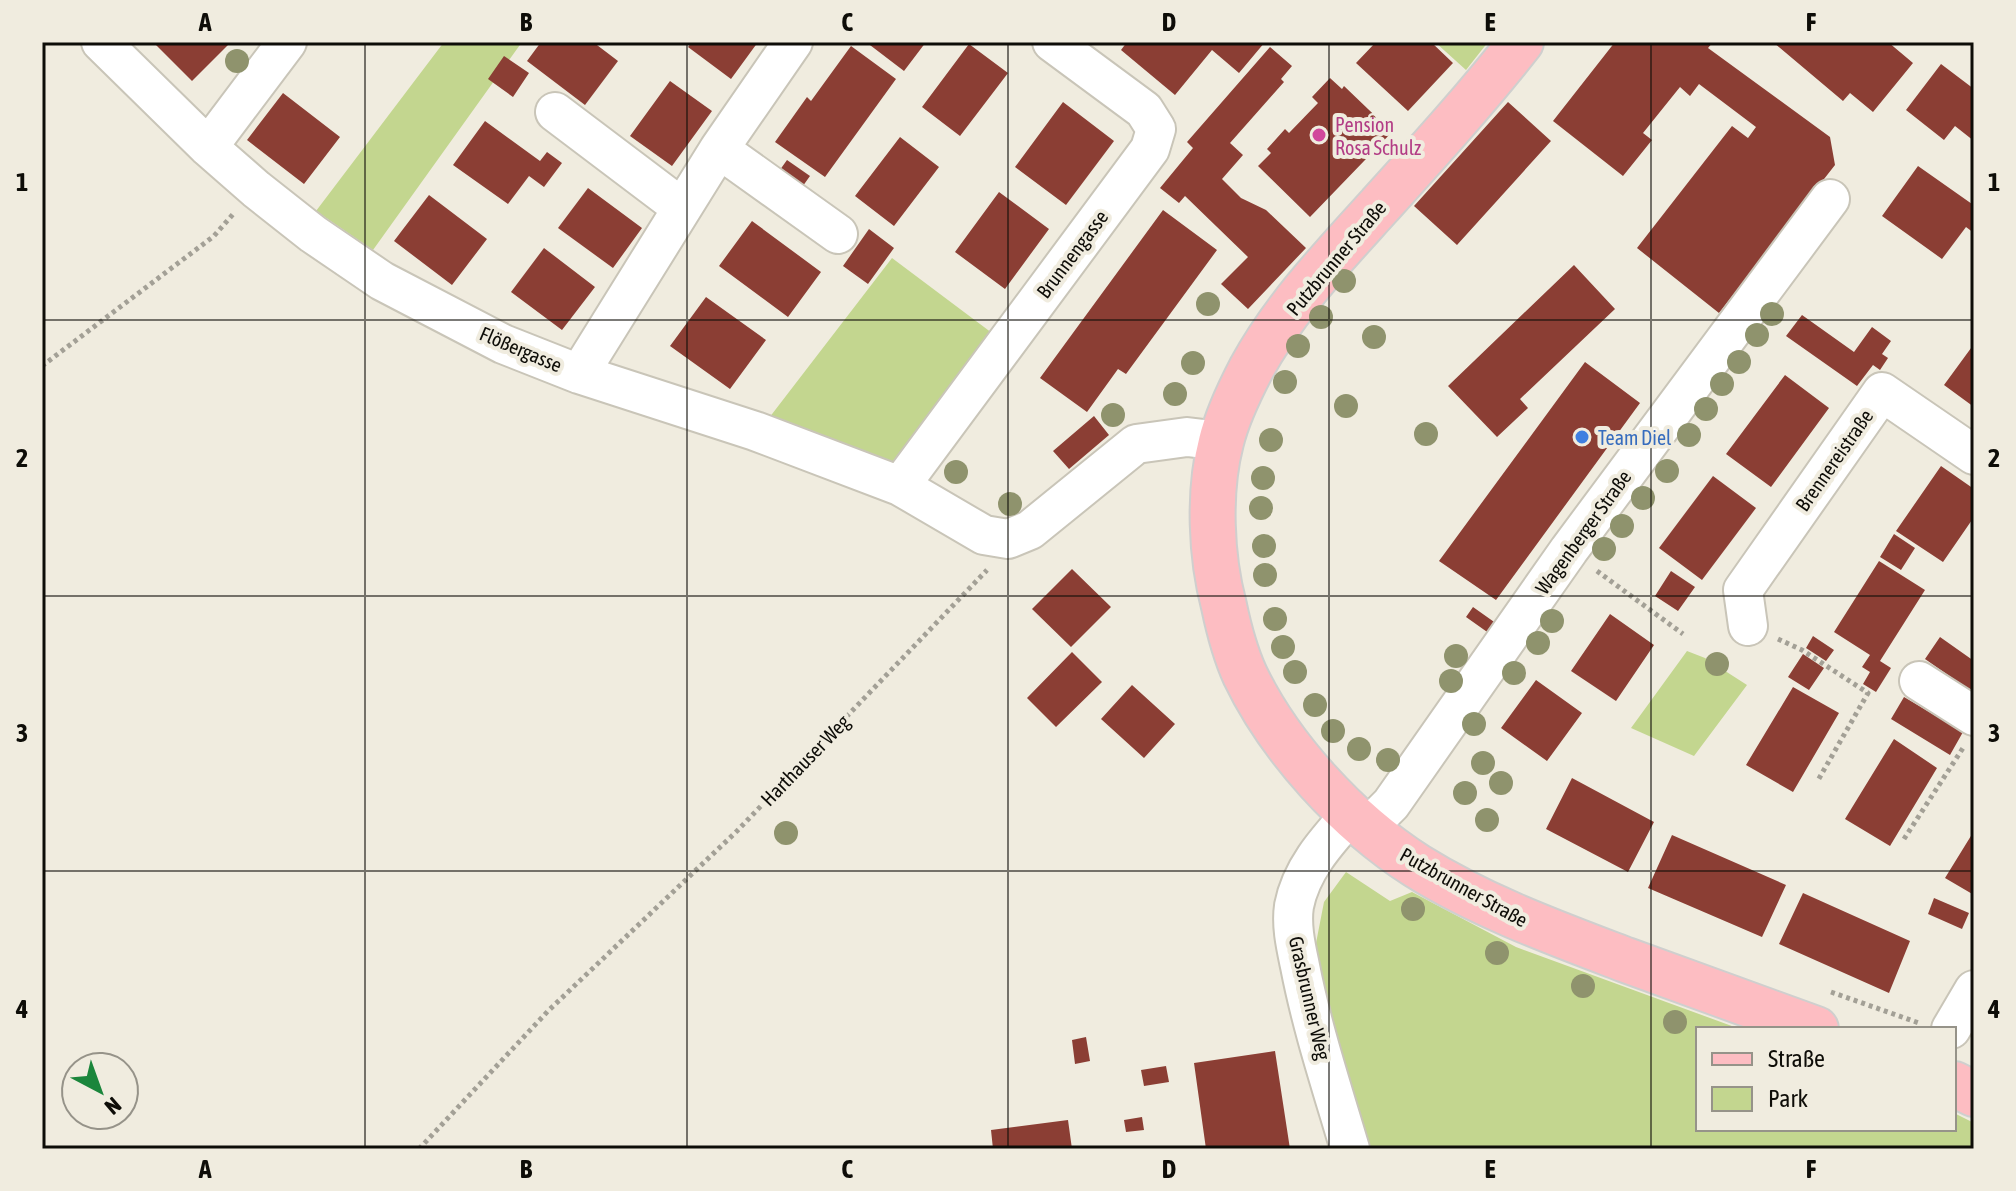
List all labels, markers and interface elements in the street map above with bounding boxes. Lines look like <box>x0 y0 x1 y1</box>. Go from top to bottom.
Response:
text: A <box>198 7 212 37</box>
text: B <box>520 7 533 37</box>
text: C <box>841 7 853 37</box>
text: D <box>1162 7 1176 37</box>
text: E <box>1484 7 1496 37</box>
text: F <box>1806 7 1817 37</box>
place label: Pension Rosa Schulz <box>1335 113 1421 159</box>
marker: Pension Rosa Schulz <box>1310 126 1328 144</box>
text: 1 <box>16 167 28 197</box>
text: 1 <box>1988 167 2000 197</box>
street label: Putzbrunner Straße <box>1282 196 1390 320</box>
street label: Brunnengasse <box>1032 206 1112 302</box>
street label: Flößergasse <box>476 321 566 377</box>
street label: Brennereistraße <box>1791 405 1877 515</box>
place label: Team Diel <box>1598 426 1672 449</box>
marker: Team Diel <box>1573 428 1591 446</box>
text: 2 <box>16 443 28 473</box>
text: 2 <box>1988 443 2000 473</box>
street label: Wagenberger Straße <box>1530 466 1636 598</box>
street label: Harthauser Weg <box>756 710 854 810</box>
text: 3 <box>16 718 28 748</box>
text: 3 <box>1988 718 2000 748</box>
street label: Putzbrunner Straße <box>1396 843 1532 931</box>
street label: Grasbrunner Weg <box>1285 934 1335 1062</box>
text: 4 <box>15 994 28 1024</box>
text: 4 <box>1987 994 2000 1024</box>
legend <box>1696 1027 1956 1131</box>
text: Straße <box>1768 1045 1825 1072</box>
north arrow <box>60 1051 140 1131</box>
text: Park <box>1768 1085 1809 1112</box>
text: N <box>100 1092 127 1120</box>
text: A <box>198 1154 212 1184</box>
text: B <box>520 1154 533 1184</box>
text: C <box>841 1154 853 1184</box>
text: D <box>1162 1154 1176 1184</box>
text: E <box>1484 1154 1496 1184</box>
text: F <box>1806 1154 1817 1184</box>

